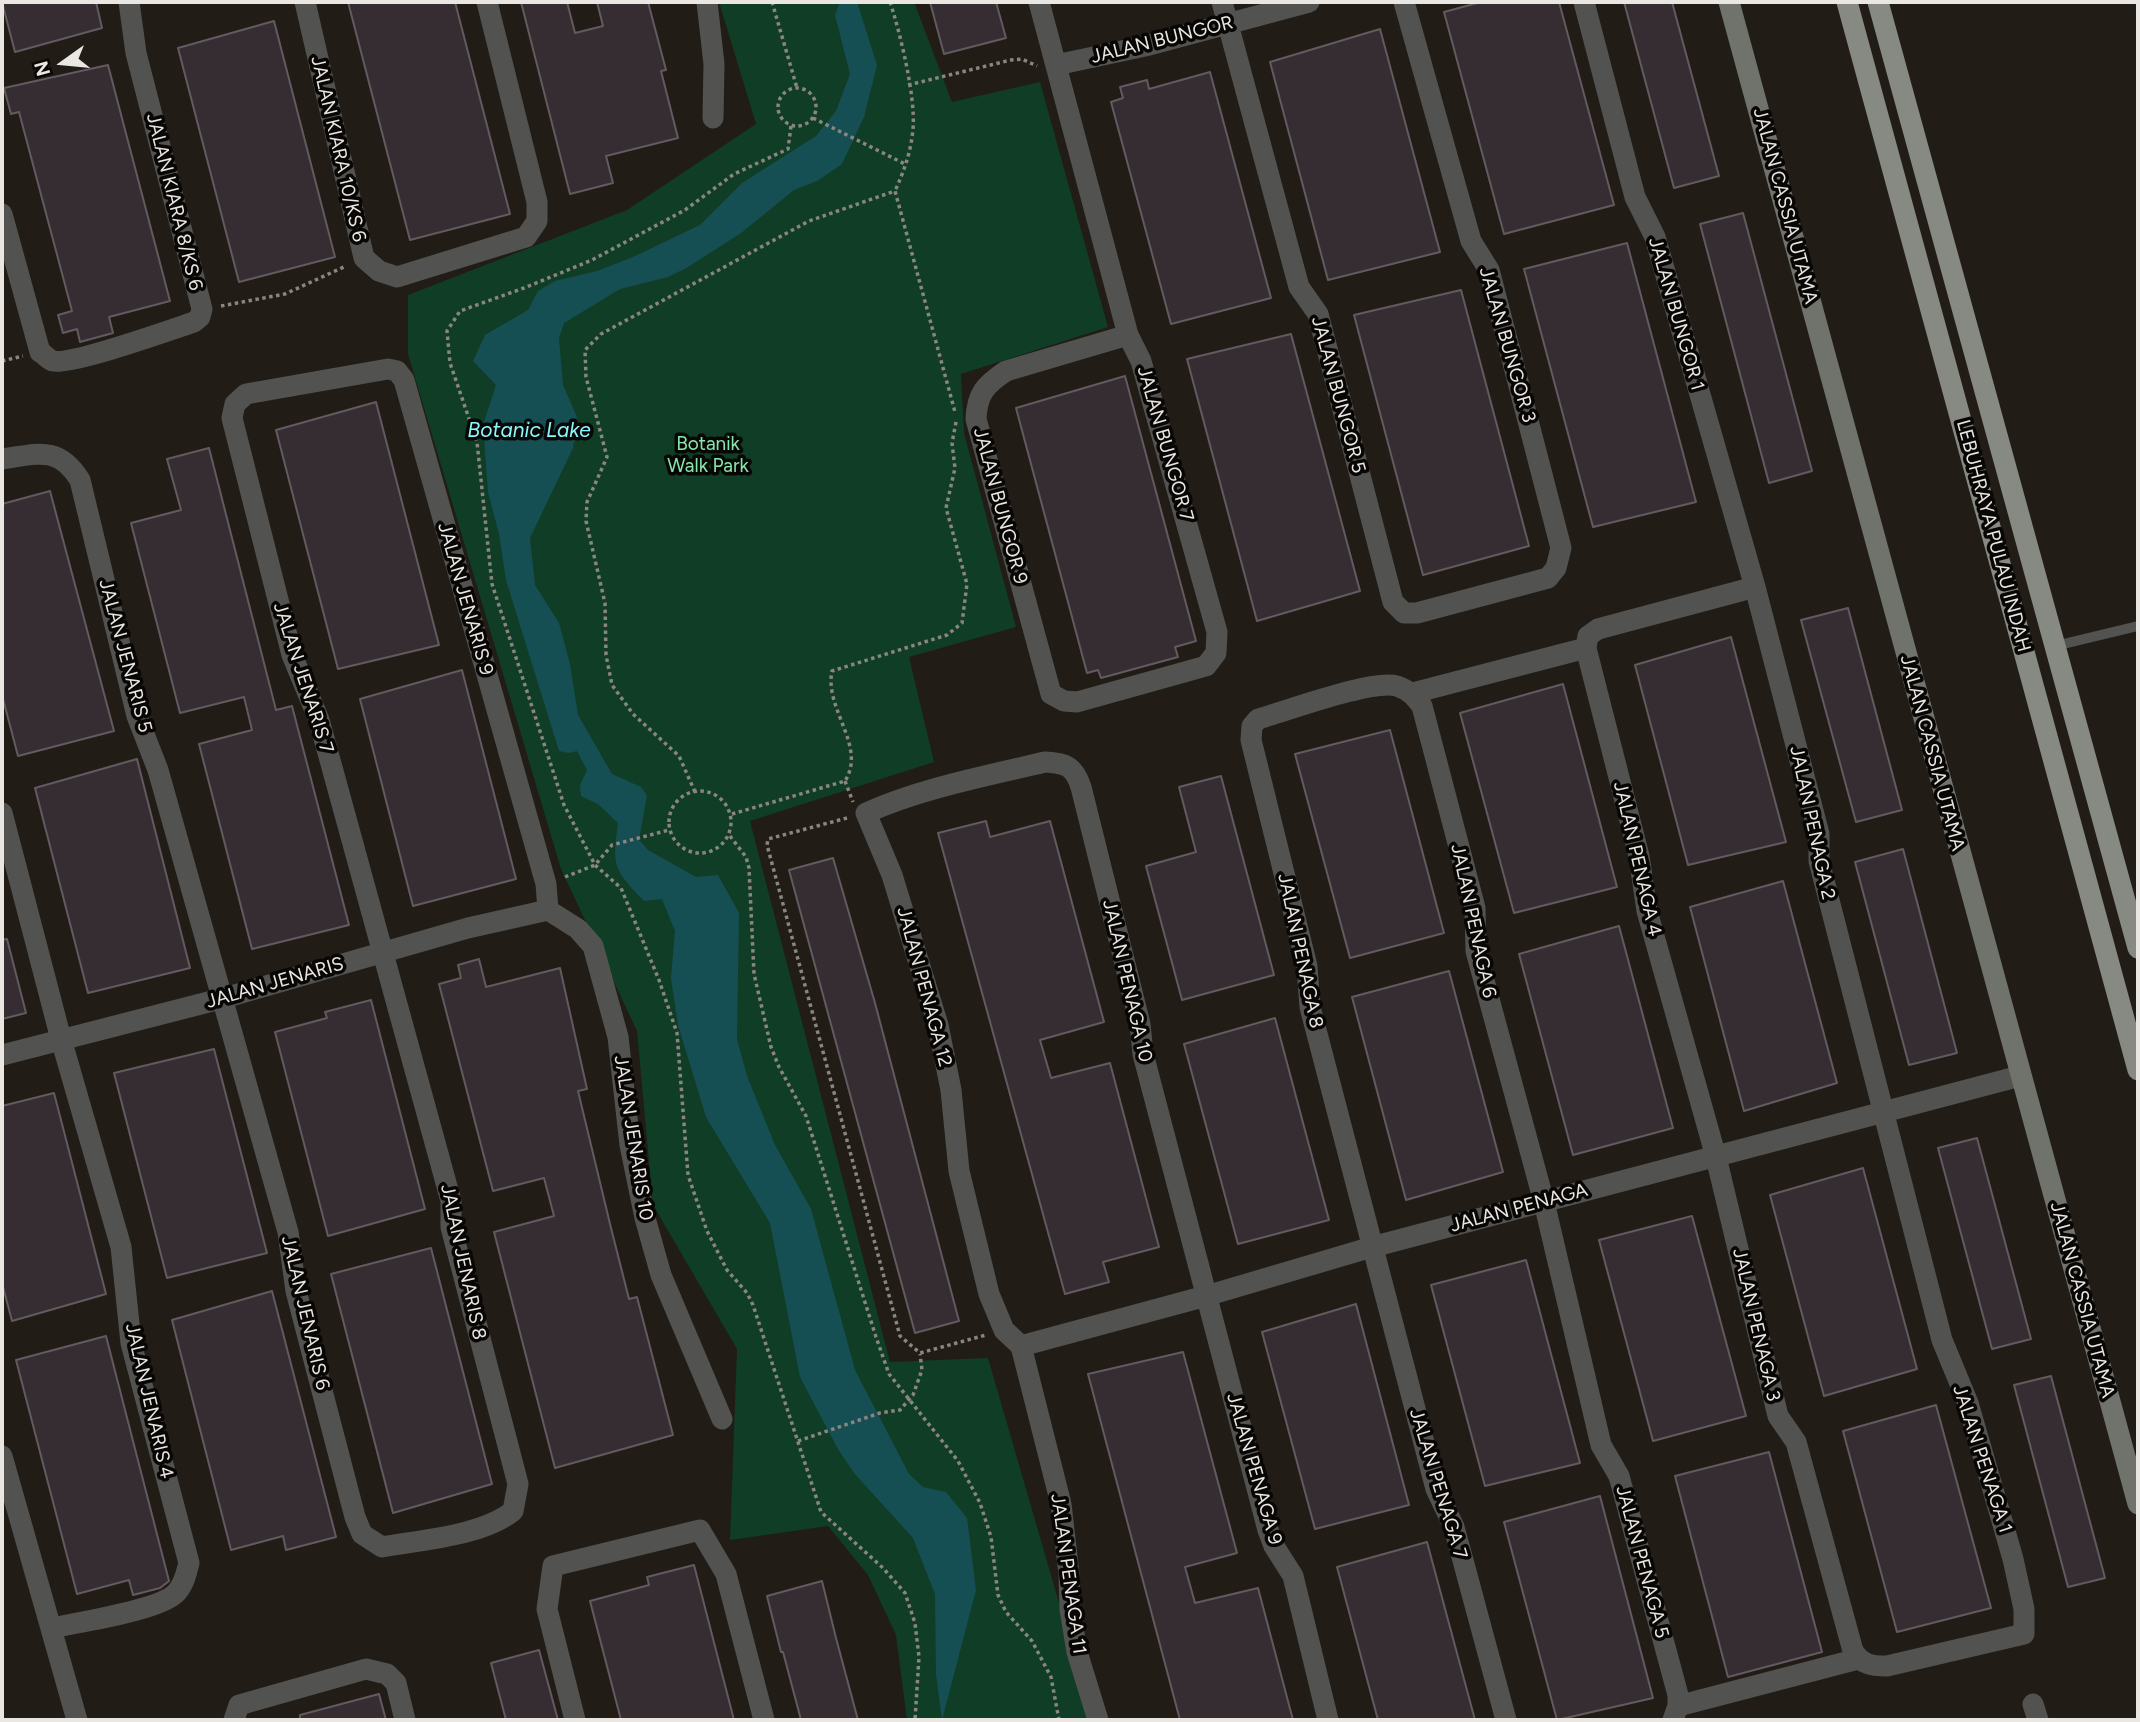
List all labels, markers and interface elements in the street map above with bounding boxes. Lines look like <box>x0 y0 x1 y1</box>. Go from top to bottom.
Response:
street label: JALAN BUNGOR <box>1089 11 1235 69</box>
north arrow <box>28 28 98 98</box>
street label: JALAN KIARA 10/KS 6 <box>306 54 370 244</box>
text: N <box>29 58 55 79</box>
street label: JALAN CASSIA UTAMA <box>1748 106 1822 306</box>
street label: JALAN KIARA 8/KS 6 <box>141 111 207 293</box>
street label: JALAN BUNGOR 1 <box>1643 235 1709 393</box>
street label: JALAN BUNGOR 3 <box>1474 265 1540 425</box>
street label: JALAN BUNGOR 5 <box>1306 314 1370 476</box>
street label: JALAN BUNGOR 7 <box>1132 364 1198 524</box>
street label: LEBUHRAYA PULAU INDAH <box>1951 417 2035 655</box>
water label: Botanic Lake <box>467 418 591 444</box>
street label: JALAN BUNGOR 9 <box>968 425 1032 587</box>
park label: Botanik Walk Park <box>667 433 749 477</box>
street label: JALAN JENARIS 9 <box>432 520 498 678</box>
street label: JALAN JENARIS 5 <box>94 577 156 735</box>
street label: JALAN JENARIS 7 <box>268 600 338 756</box>
street label: JALAN CASSIA UTAMA <box>1895 653 1969 853</box>
street label: JALAN PENAGA 2 <box>1785 744 1839 902</box>
street label: JALAN PENAGA 4 <box>1608 780 1666 938</box>
street label: JALAN PENAGA 6 <box>1446 842 1500 1000</box>
street label: JALAN PENAGA 8 <box>1272 872 1328 1030</box>
street label: JALAN PENAGA 10 <box>1097 898 1157 1064</box>
street label: JALAN PENAGA 12 <box>892 905 956 1069</box>
street label: JALAN JENARIS <box>204 952 346 1014</box>
street label: JALAN JENARIS 10 <box>609 1054 657 1222</box>
street label: JALAN PENAGA <box>1448 1179 1590 1237</box>
street label: JALAN JENARIS 8 <box>435 1182 491 1342</box>
street label: JALAN CASSIA UTAMA <box>2045 1200 2119 1400</box>
street label: JALAN JENARIS 6 <box>276 1234 334 1392</box>
street label: JALAN PENAGA 3 <box>1727 1246 1785 1404</box>
street label: JALAN JENARIS 4 <box>120 1321 178 1481</box>
street label: JALAN PENAGA 1 <box>1947 1382 2017 1536</box>
street label: JALAN PENAGA 9 <box>1221 1391 1287 1547</box>
street label: JALAN PENAGA 7 <box>1404 1406 1472 1562</box>
street label: JALAN PENAGA 5 <box>1611 1483 1673 1641</box>
street label: JALAN PENAGA 11 <box>1045 1492 1091 1656</box>

